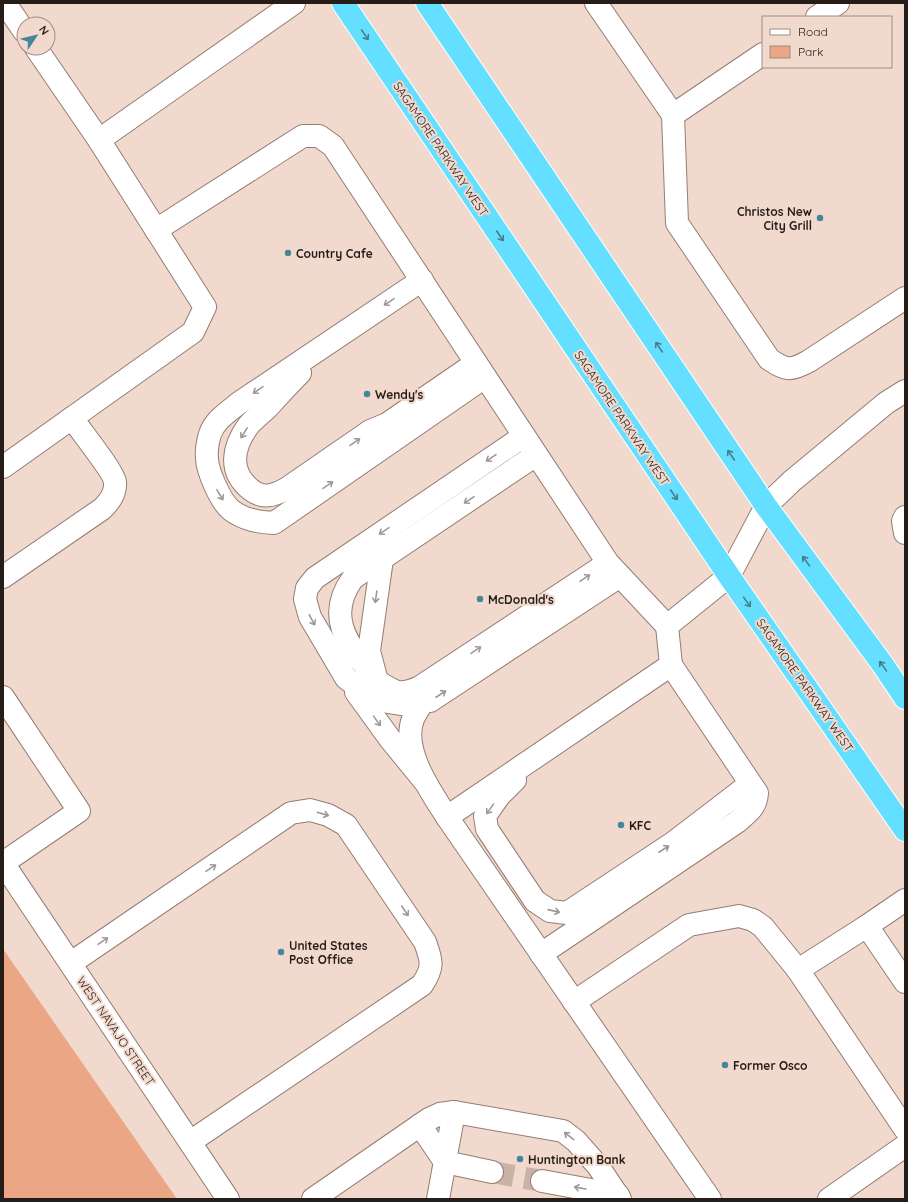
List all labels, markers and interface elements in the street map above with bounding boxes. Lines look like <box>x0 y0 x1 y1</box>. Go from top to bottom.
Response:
north arrow <box>16 16 56 56</box>
legend <box>762 16 892 68</box>
text: N <box>36 23 52 38</box>
text: Road <box>798 24 828 39</box>
one-way arrow <box>360 30 369 41</box>
text: Park <box>798 44 823 59</box>
street label: SAGAMORE PARKWAY WEST <box>390 79 492 219</box>
place label: Christos New City Grill <box>737 204 812 233</box>
marker: Christos New City Grill <box>815 213 825 223</box>
one-way arrow <box>496 230 504 241</box>
place label: Country Cafe <box>296 246 373 261</box>
marker: Country Cafe <box>283 248 293 258</box>
one-way arrow <box>384 298 395 306</box>
one-way arrow <box>655 342 663 353</box>
street label: SAGAMORE PARKWAY WEST <box>571 348 673 488</box>
one-way arrow <box>253 386 264 394</box>
place label: Wendy's <box>375 387 423 402</box>
marker: Wendy's <box>362 389 372 399</box>
one-way arrow <box>240 427 248 439</box>
one-way arrow <box>349 438 360 446</box>
one-way arrow <box>727 450 735 461</box>
one-way arrow <box>486 454 497 462</box>
one-way arrow <box>323 481 334 489</box>
one-way arrow <box>217 489 225 501</box>
one-way arrow <box>670 489 678 500</box>
one-way arrow <box>464 496 475 504</box>
one-way arrow <box>379 527 390 535</box>
one-way arrow <box>802 556 810 567</box>
one-way arrow <box>579 574 590 582</box>
one-way arrow <box>372 590 380 603</box>
place label: McDonald's <box>488 592 554 607</box>
marker: McDonald's <box>475 594 485 604</box>
one-way arrow <box>743 596 751 607</box>
one-way arrow <box>309 614 317 626</box>
street label: SAGAMORE PARKWAY WEST <box>753 615 857 755</box>
one-way arrow <box>471 645 482 654</box>
one-way arrow <box>879 661 887 672</box>
one-way arrow <box>435 690 446 698</box>
one-way arrow <box>373 715 381 726</box>
one-way arrow <box>486 803 494 814</box>
one-way arrow <box>317 811 330 818</box>
place label: KFC <box>629 818 651 833</box>
marker: KFC <box>616 820 626 830</box>
one-way arrow <box>658 845 669 853</box>
one-way arrow <box>205 864 216 872</box>
one-way arrow <box>401 906 409 917</box>
one-way arrow <box>547 908 560 915</box>
one-way arrow <box>97 937 108 945</box>
place label: United States Post Office <box>289 938 368 967</box>
marker: United States Post Office <box>276 947 286 957</box>
street label: WEST NAVAJO STREET <box>74 973 158 1089</box>
place label: Former Osco <box>733 1058 808 1073</box>
marker: Former Osco <box>720 1060 730 1070</box>
one-way arrow <box>564 1132 575 1141</box>
place label: Huntington Bank <box>528 1152 626 1167</box>
marker: Huntington Bank <box>515 1154 525 1164</box>
one-way arrow <box>574 1184 587 1192</box>

